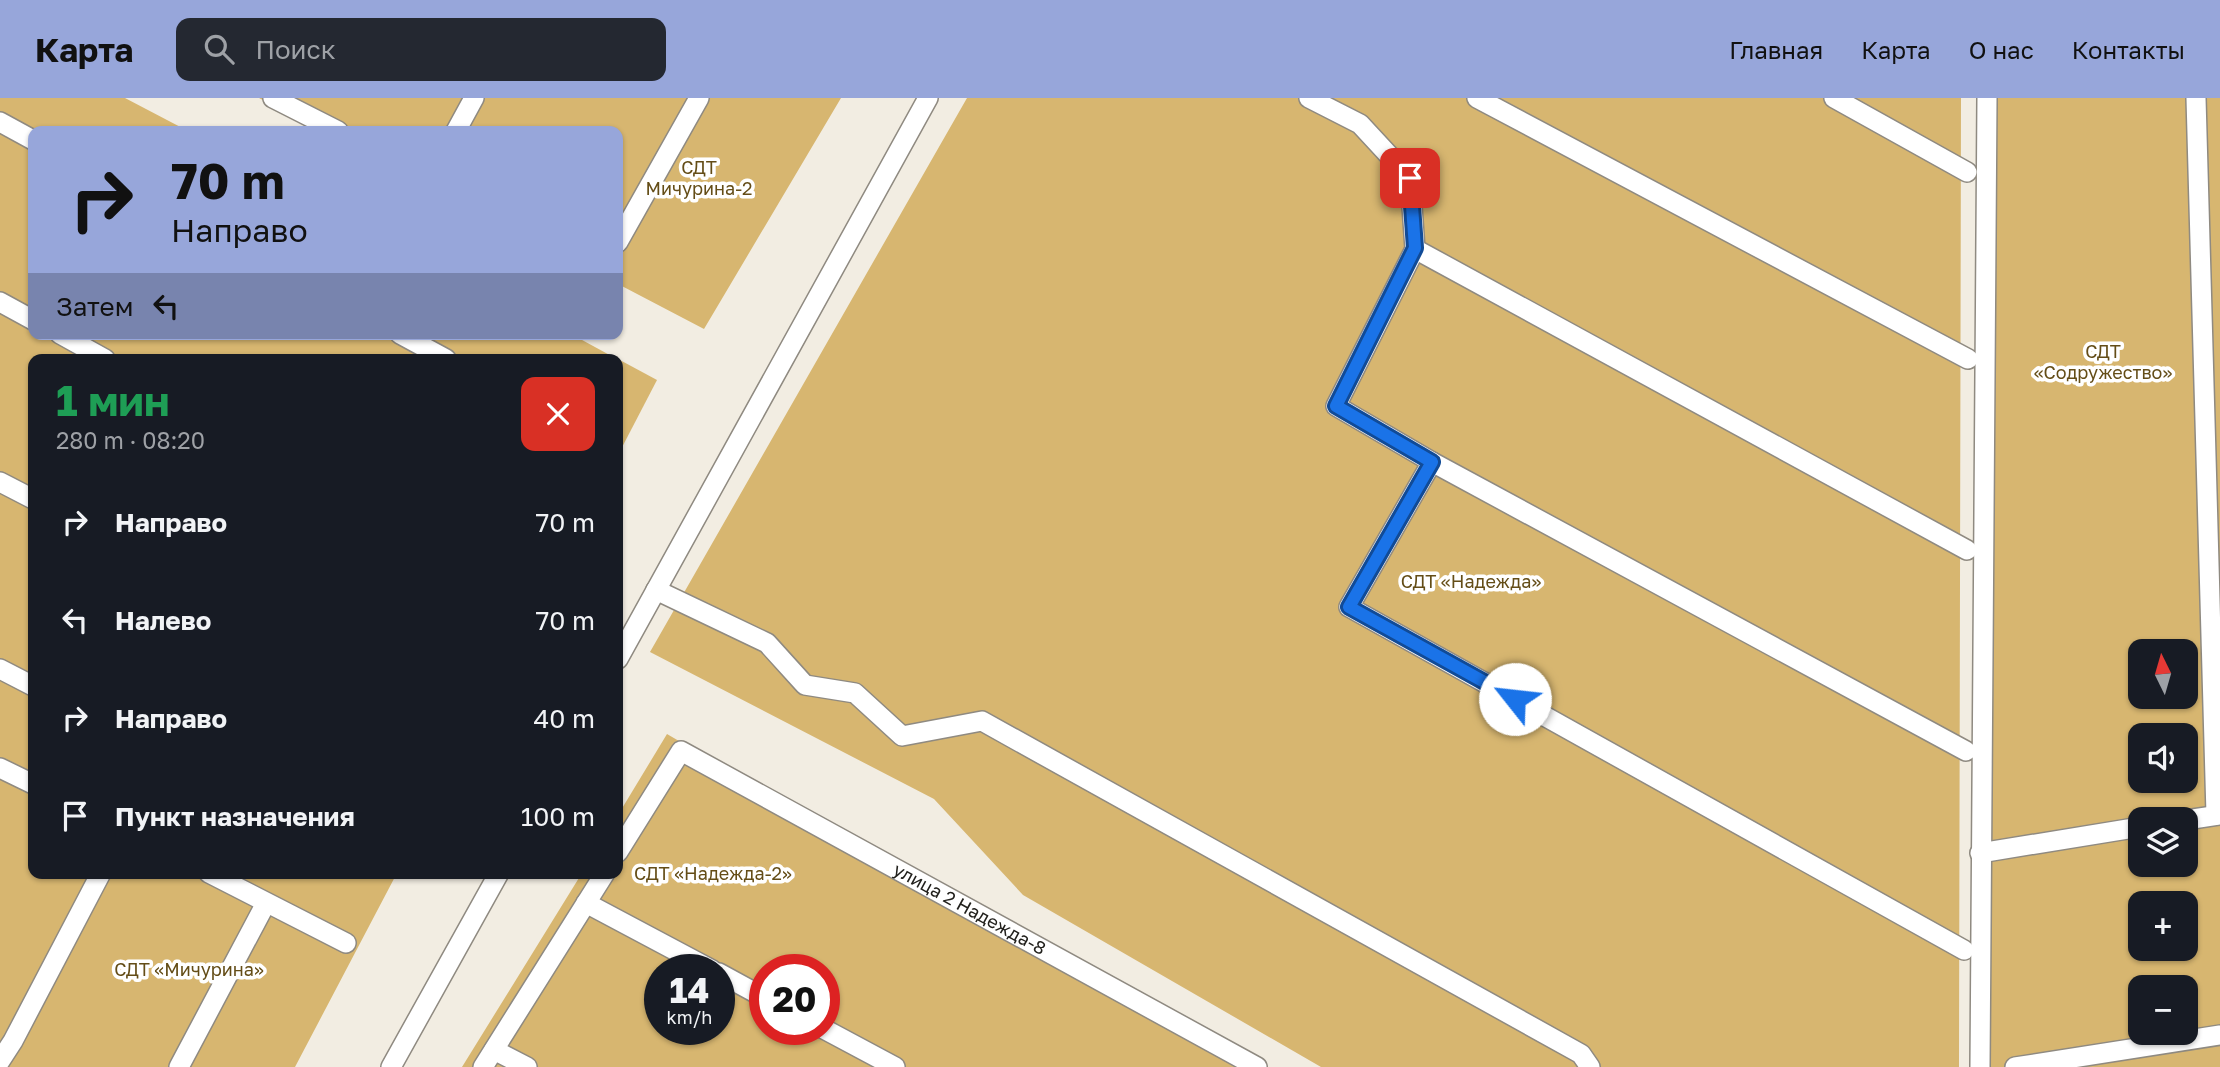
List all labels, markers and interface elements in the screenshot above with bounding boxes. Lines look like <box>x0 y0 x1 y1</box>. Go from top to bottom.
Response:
search box <box>176 18 666 81</box>
text: Карта <box>35 30 134 69</box>
icon: search <box>200 30 238 68</box>
text: Поиск <box>256 34 336 65</box>
text: Главная <box>1729 35 1823 64</box>
text: Карта <box>1861 35 1931 64</box>
text: О нас <box>1969 35 2034 64</box>
text: Контакты <box>2072 35 2185 64</box>
pin <box>1380 148 1440 208</box>
text: 70 m <box>171 151 285 210</box>
icon: right <box>56 154 147 245</box>
park label: СДТ Мичурина-2 <box>645 156 753 199</box>
icon: arrive <box>1391 159 1429 197</box>
text: Направо <box>171 211 308 249</box>
icon: left <box>147 287 185 325</box>
text: Затем <box>56 291 133 322</box>
park label: СДТ «Содружество» <box>2034 340 2172 383</box>
text: 1 мин <box>56 375 170 425</box>
button: close <box>521 377 595 451</box>
text: 280 m · 08:20 <box>56 426 205 454</box>
icon: right <box>56 503 94 541</box>
text: Направо <box>115 507 227 538</box>
text: 70 m <box>536 507 595 538</box>
park label: СДТ «Надежда» <box>1401 570 1541 592</box>
icon: left <box>56 601 94 639</box>
text: Налево <box>115 605 211 636</box>
text: 70 m <box>536 605 595 636</box>
north arrow <box>2128 639 2198 709</box>
map controls <box>2128 639 2198 1045</box>
position arrow <box>1478 662 1552 736</box>
icon: right <box>56 699 94 737</box>
text: Направо <box>115 703 227 734</box>
text: 40 m <box>534 703 595 734</box>
button: sound <box>2128 723 2198 793</box>
icon: arrive <box>56 797 94 835</box>
text: Пункт назначения <box>115 801 355 832</box>
text: 100 m <box>521 801 595 832</box>
button: layers <box>2128 807 2198 877</box>
street label: улица 2 Надежда-8 <box>890 858 1050 959</box>
park label: СДТ «Надежда-2» <box>634 862 792 884</box>
button: + <box>2128 891 2198 961</box>
speed limit sign: 20 <box>749 954 840 1045</box>
park label: СДТ «Мичурина» <box>114 958 264 980</box>
text: 14 <box>670 969 709 1011</box>
button: − <box>2128 975 2198 1045</box>
text: km/h <box>667 1006 712 1028</box>

